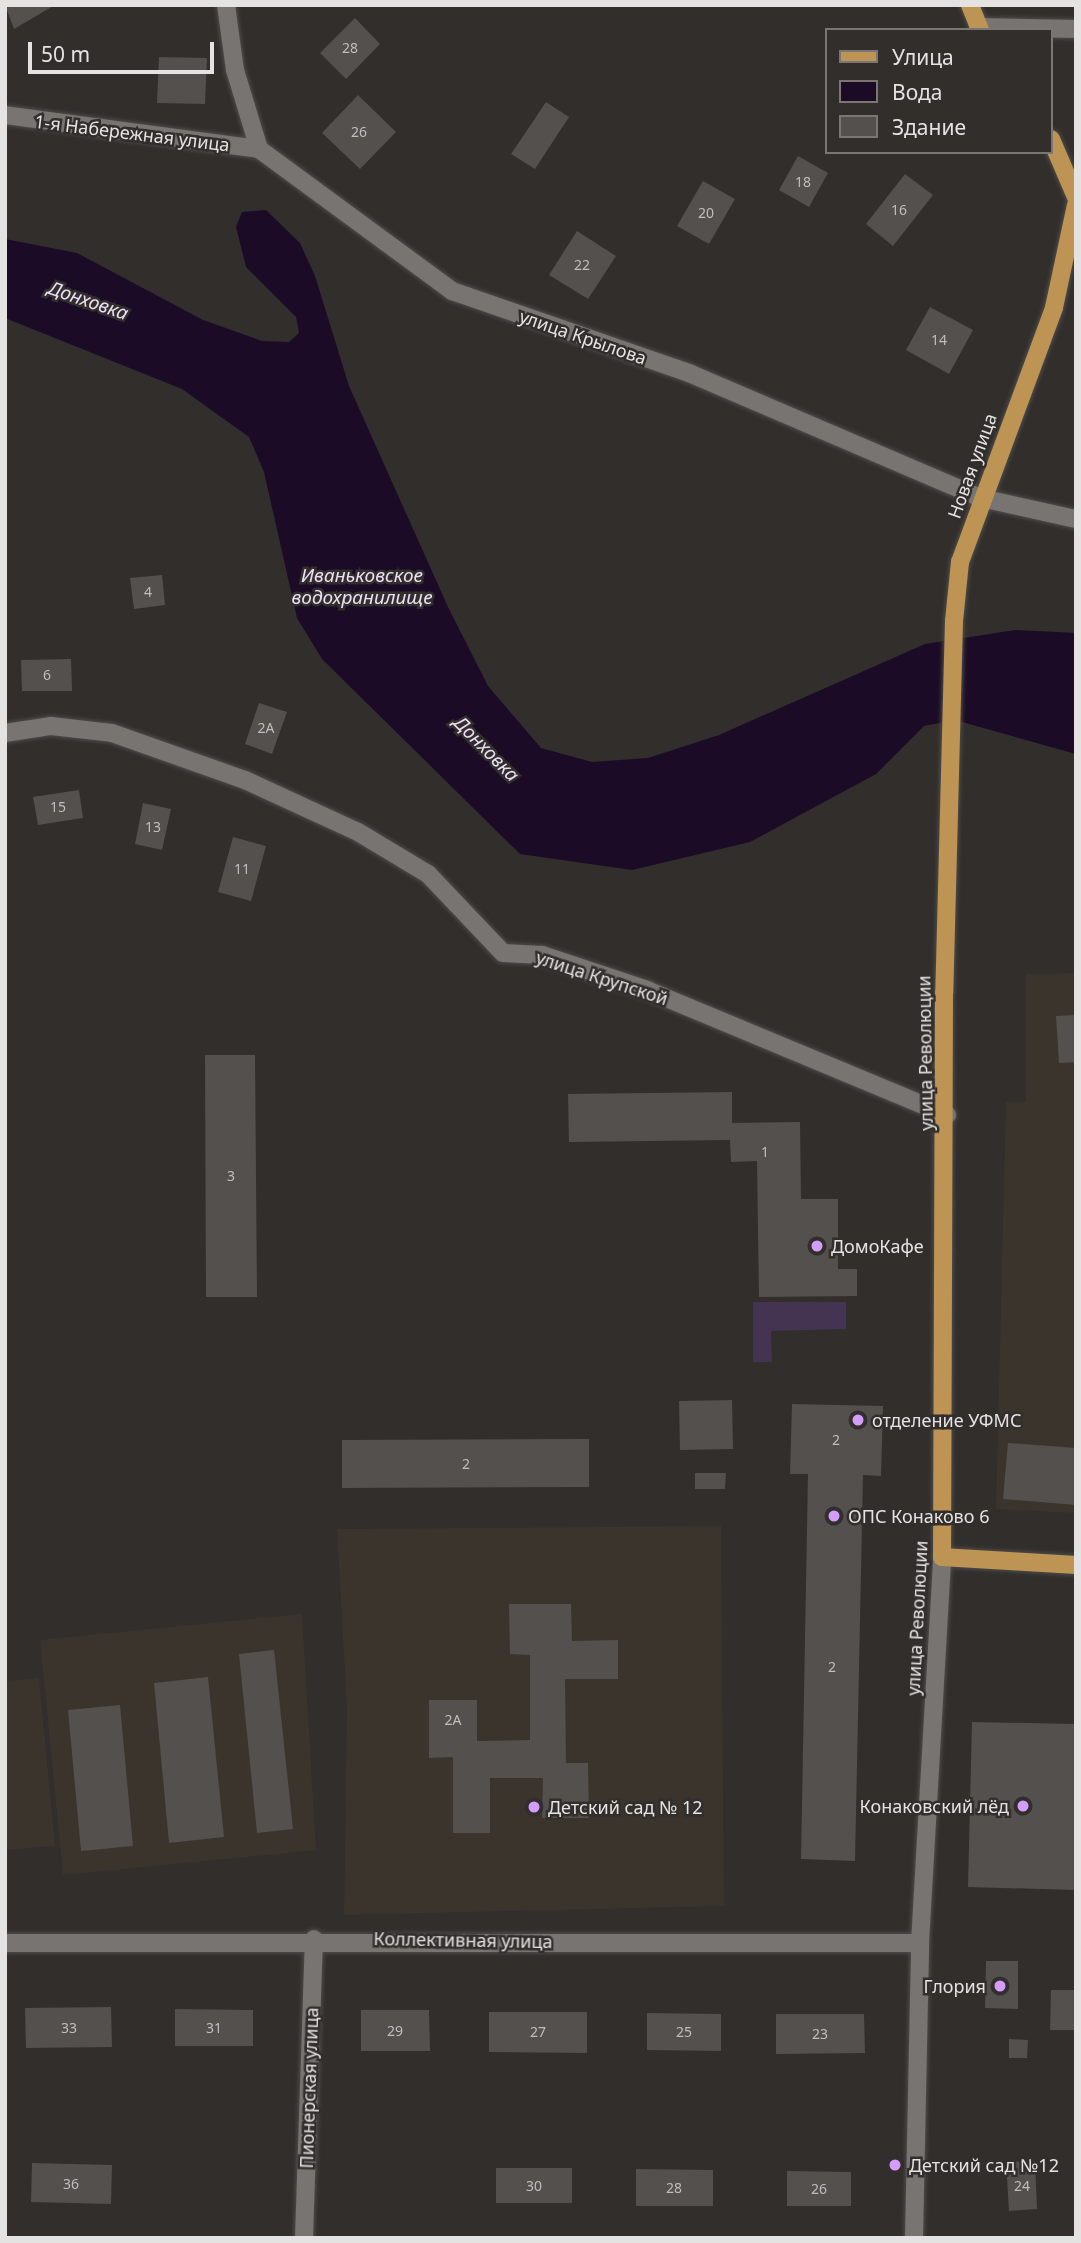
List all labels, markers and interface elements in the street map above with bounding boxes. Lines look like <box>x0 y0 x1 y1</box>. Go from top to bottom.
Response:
scale bar <box>32 28 217 72</box>
legend <box>825 28 1053 154</box>
text: 50 m <box>41 40 90 68</box>
house number: 28 <box>342 40 358 56</box>
text: Улица <box>892 43 954 71</box>
text: Вода <box>892 78 942 106</box>
street label: 1-я Набережная улица <box>33 110 231 156</box>
text: Здание <box>892 113 966 141</box>
house number: 26 <box>351 124 367 140</box>
house number: 18 <box>795 174 811 190</box>
house number: 16 <box>891 202 907 218</box>
house number: 20 <box>698 205 714 221</box>
house number: 22 <box>574 257 590 273</box>
water label: Донховка <box>45 277 131 325</box>
street label: улица Крылова <box>517 305 649 369</box>
house number: 14 <box>931 332 947 348</box>
street label: Новая улица <box>943 410 1001 522</box>
water label: Иваньковское водохранилище <box>291 565 433 609</box>
house number: 4 <box>144 584 152 600</box>
house number: 6 <box>43 667 51 683</box>
water label: Донховка <box>448 711 524 787</box>
house number: 2А <box>258 720 274 736</box>
house number: 15 <box>50 799 66 815</box>
house number: 13 <box>145 819 161 835</box>
house number: 11 <box>234 861 250 877</box>
street label: улица Крупской <box>533 947 671 1009</box>
street label: улица Революции <box>913 975 937 1131</box>
house number: 1 <box>761 1144 769 1160</box>
house number: 3 <box>227 1168 235 1184</box>
place label: ДомоКафе <box>831 1235 924 1257</box>
marker: ДомоКафе <box>809 1238 825 1254</box>
place label: отделение УФМС <box>872 1409 1021 1431</box>
marker: отделение УФМС <box>850 1412 866 1428</box>
house number: 2 <box>832 1432 840 1448</box>
house number: 2 <box>462 1456 470 1472</box>
place label: ОПС Конаково 6 <box>848 1505 989 1527</box>
marker: ОПС Конаково 6 <box>826 1508 842 1524</box>
street label: улица Революции <box>902 1540 932 1696</box>
house number: 2 <box>828 1659 836 1675</box>
house number: 2А <box>445 1712 461 1728</box>
place label: Конаковский лёд <box>860 1795 1009 1817</box>
place label: Детский сад № 12 <box>548 1796 703 1818</box>
marker: Конаковский лёд <box>1015 1798 1031 1814</box>
marker: Детский сад № 12 <box>526 1799 542 1815</box>
street label: Коллективная улица <box>373 1928 553 1952</box>
place label: Глория <box>924 1975 986 1997</box>
marker: Глория <box>992 1978 1008 1994</box>
street label: Пионерская улица <box>295 2007 323 2169</box>
house number: 33 <box>61 2020 77 2036</box>
house number: 31 <box>206 2020 222 2036</box>
house number: 29 <box>387 2023 403 2039</box>
house number: 27 <box>530 2024 546 2040</box>
house number: 25 <box>676 2024 692 2040</box>
house number: 23 <box>812 2026 828 2042</box>
place label: Детский сад №12 <box>909 2154 1059 2176</box>
marker: Детский сад №12 <box>887 2157 903 2173</box>
house number: 36 <box>63 2176 79 2192</box>
house number: 30 <box>526 2178 542 2194</box>
house number: 24 <box>1014 2178 1030 2194</box>
house number: 28 <box>666 2180 682 2196</box>
house number: 26 <box>811 2181 827 2197</box>

